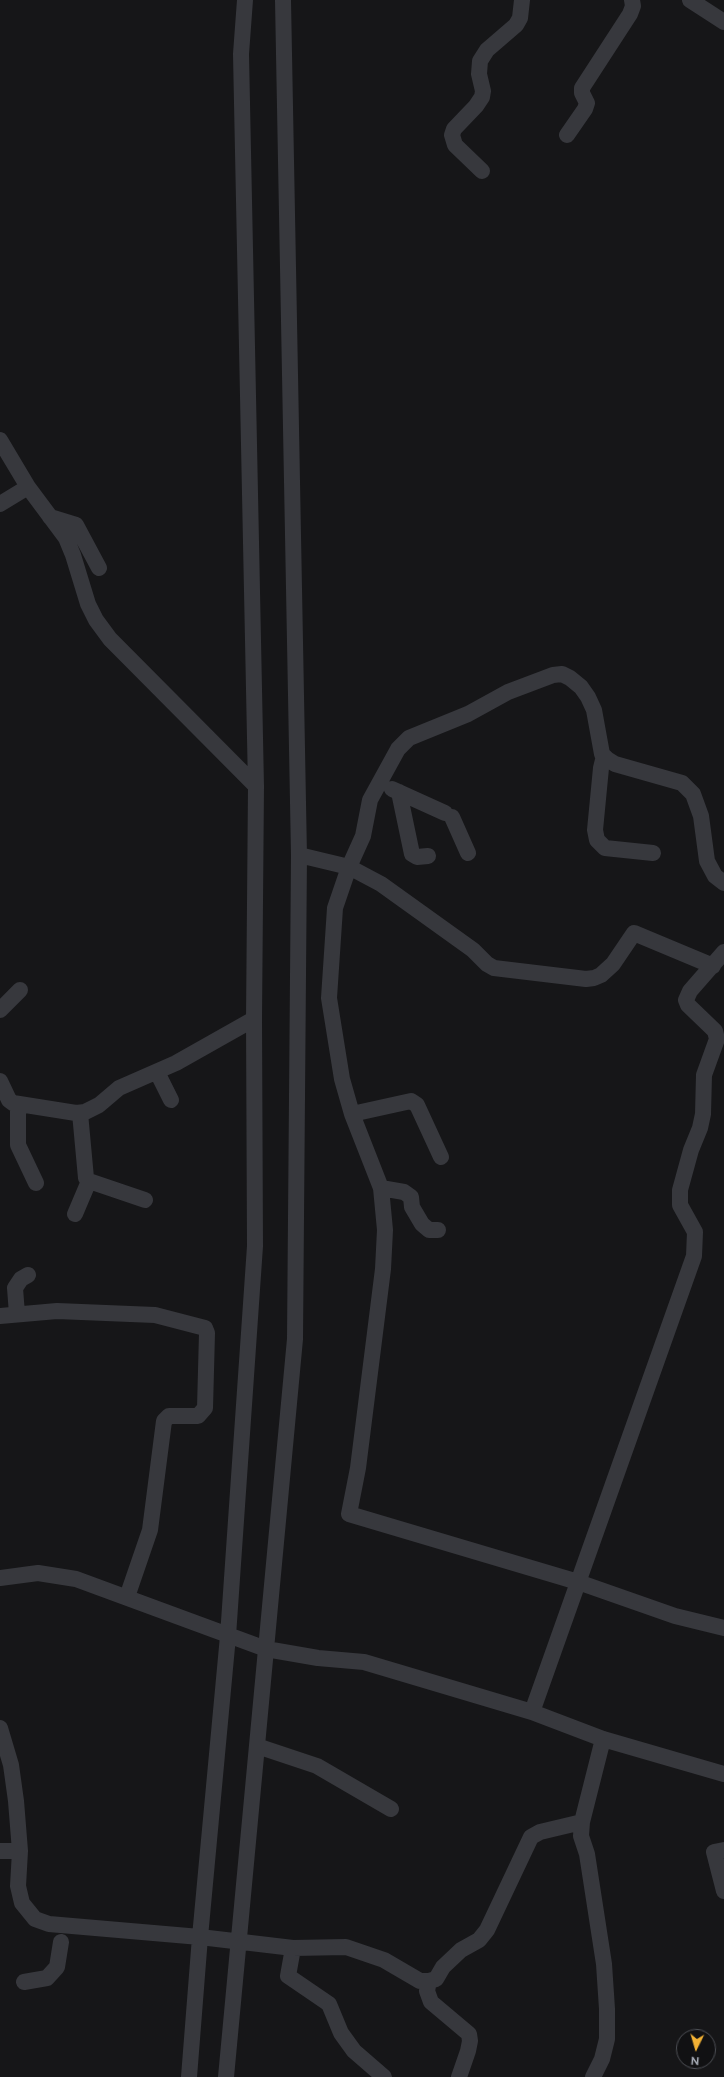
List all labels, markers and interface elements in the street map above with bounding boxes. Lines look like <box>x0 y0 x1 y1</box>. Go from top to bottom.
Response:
north arrow <box>676 2029 716 2069</box>
text: N <box>690 2054 700 2067</box>

